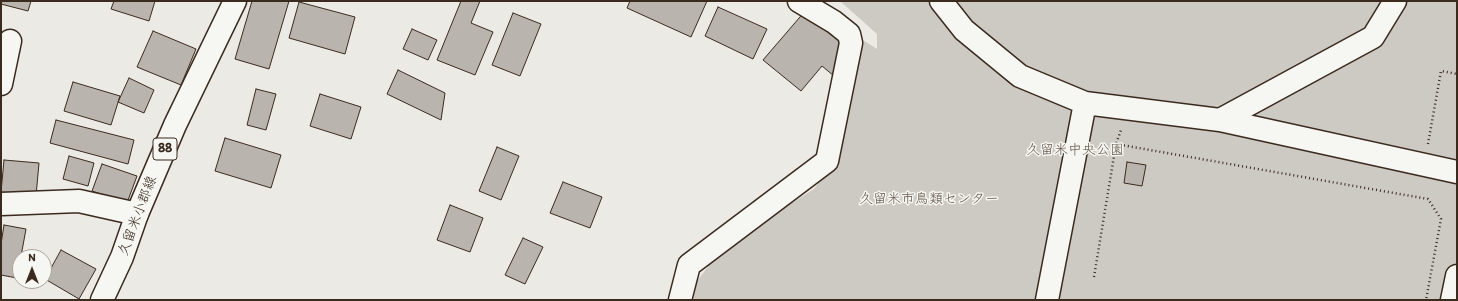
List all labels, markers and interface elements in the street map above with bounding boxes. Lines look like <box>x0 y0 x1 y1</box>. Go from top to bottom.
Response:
road number: 88 <box>153 138 177 160</box>
park label: 久留米中央公園 <box>1026 142 1124 158</box>
street label: 久留米小郡線 <box>115 174 161 258</box>
park label: 久留米市鳥類センター <box>859 191 999 207</box>
north arrow <box>12 249 52 289</box>
text: N <box>28 251 36 264</box>

